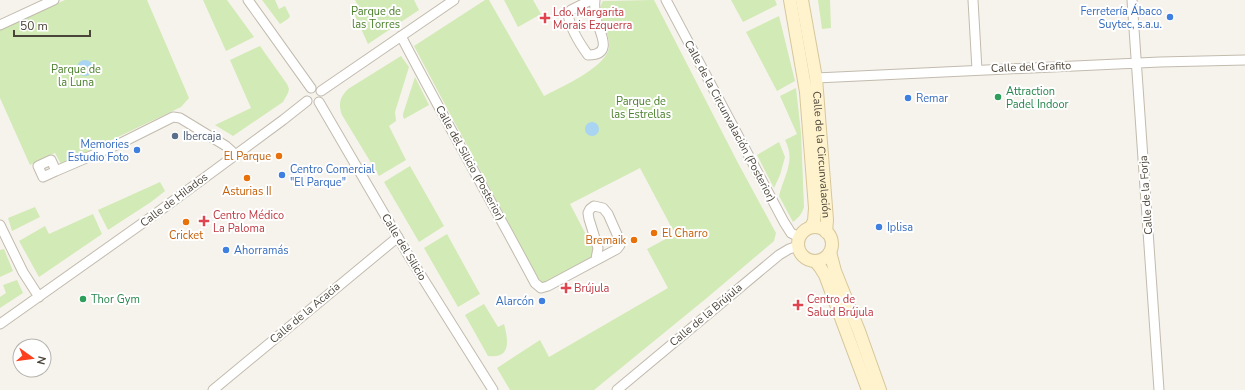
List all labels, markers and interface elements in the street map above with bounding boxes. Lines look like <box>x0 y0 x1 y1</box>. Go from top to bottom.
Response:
place label: Ferretería Ábaco Suytec, s.a.u. <box>1081 3 1162 32</box>
park label: Parque de las Torres <box>351 4 401 32</box>
place label: Ldo. Margarita Morais Ezquerra <box>553 5 633 33</box>
scale bar <box>14 12 90 38</box>
marker: Ferretería Ábaco Suytec, s.a.u. <box>1165 12 1175 22</box>
marker: Ldo. Margarita Morais Ezquerra <box>540 13 550 23</box>
text: 50 m <box>20 18 48 34</box>
street label: Calle de la Circunvalación (Posterior) <box>681 37 779 205</box>
street label: Calle del Grafito <box>991 58 1071 76</box>
park label: Parque de la Luna <box>51 62 101 90</box>
place label: Attraction Padel Indoor <box>1006 84 1069 112</box>
street label: Calle de la Circunvalación <box>810 91 834 218</box>
place label: Remar <box>916 91 948 106</box>
marker: Attraction Padel Indoor <box>993 92 1003 102</box>
marker: Remar <box>903 93 913 103</box>
park label: Parque de las Estrellas <box>611 94 671 122</box>
street label: Calle del Silicio (Posterior) <box>432 103 508 223</box>
place label: Ibercaja <box>183 129 221 144</box>
marker: Ibercaja <box>170 131 180 141</box>
place label: Memories Estudio Foto <box>68 137 129 165</box>
marker: Memories Estudio Foto <box>132 145 142 155</box>
place label: El Parque <box>224 149 271 164</box>
marker: El Parque <box>274 151 284 161</box>
street label: Calle de la Forja <box>1136 155 1156 235</box>
place label: Centro Comercial "El Parque" <box>290 162 376 190</box>
street label: Calle de Hilados <box>137 170 211 230</box>
marker: Centro Comercial "El Parque" <box>277 170 287 180</box>
marker: Asturias II <box>242 173 252 183</box>
place label: Asturias II <box>222 184 272 199</box>
place label: Centro Médico La Paloma <box>213 208 284 236</box>
street label: Calle del Silicio <box>378 211 430 283</box>
marker: Centro Médico La Paloma <box>198 215 210 227</box>
marker: Cricket <box>181 217 191 227</box>
place label: Iplisa <box>887 220 913 235</box>
marker: Iplisa <box>874 222 884 232</box>
place label: El Charro <box>662 226 708 241</box>
place label: Cricket <box>169 228 203 243</box>
marker: El Charro <box>649 228 659 238</box>
place label: Bremaik <box>586 233 626 248</box>
marker: Bremaik <box>629 235 639 245</box>
place label: Ahorramás <box>234 243 289 258</box>
marker: Ahorramás <box>221 245 231 255</box>
street label: Calle de la Acacia <box>267 279 343 347</box>
street label: Calle de la Brújula <box>666 280 746 350</box>
place label: Brújula <box>574 281 610 296</box>
marker: Brújula <box>561 283 571 293</box>
place label: Thor Gym <box>91 292 140 307</box>
place label: Centro de Salud Brújula <box>807 292 874 320</box>
marker: Thor Gym <box>78 294 88 304</box>
place label: Alarcón <box>496 294 534 309</box>
marker: Alarcón <box>537 296 547 306</box>
marker: Centro de Salud Brújula <box>792 299 804 311</box>
north arrow <box>12 338 52 378</box>
text: N <box>33 354 49 366</box>

